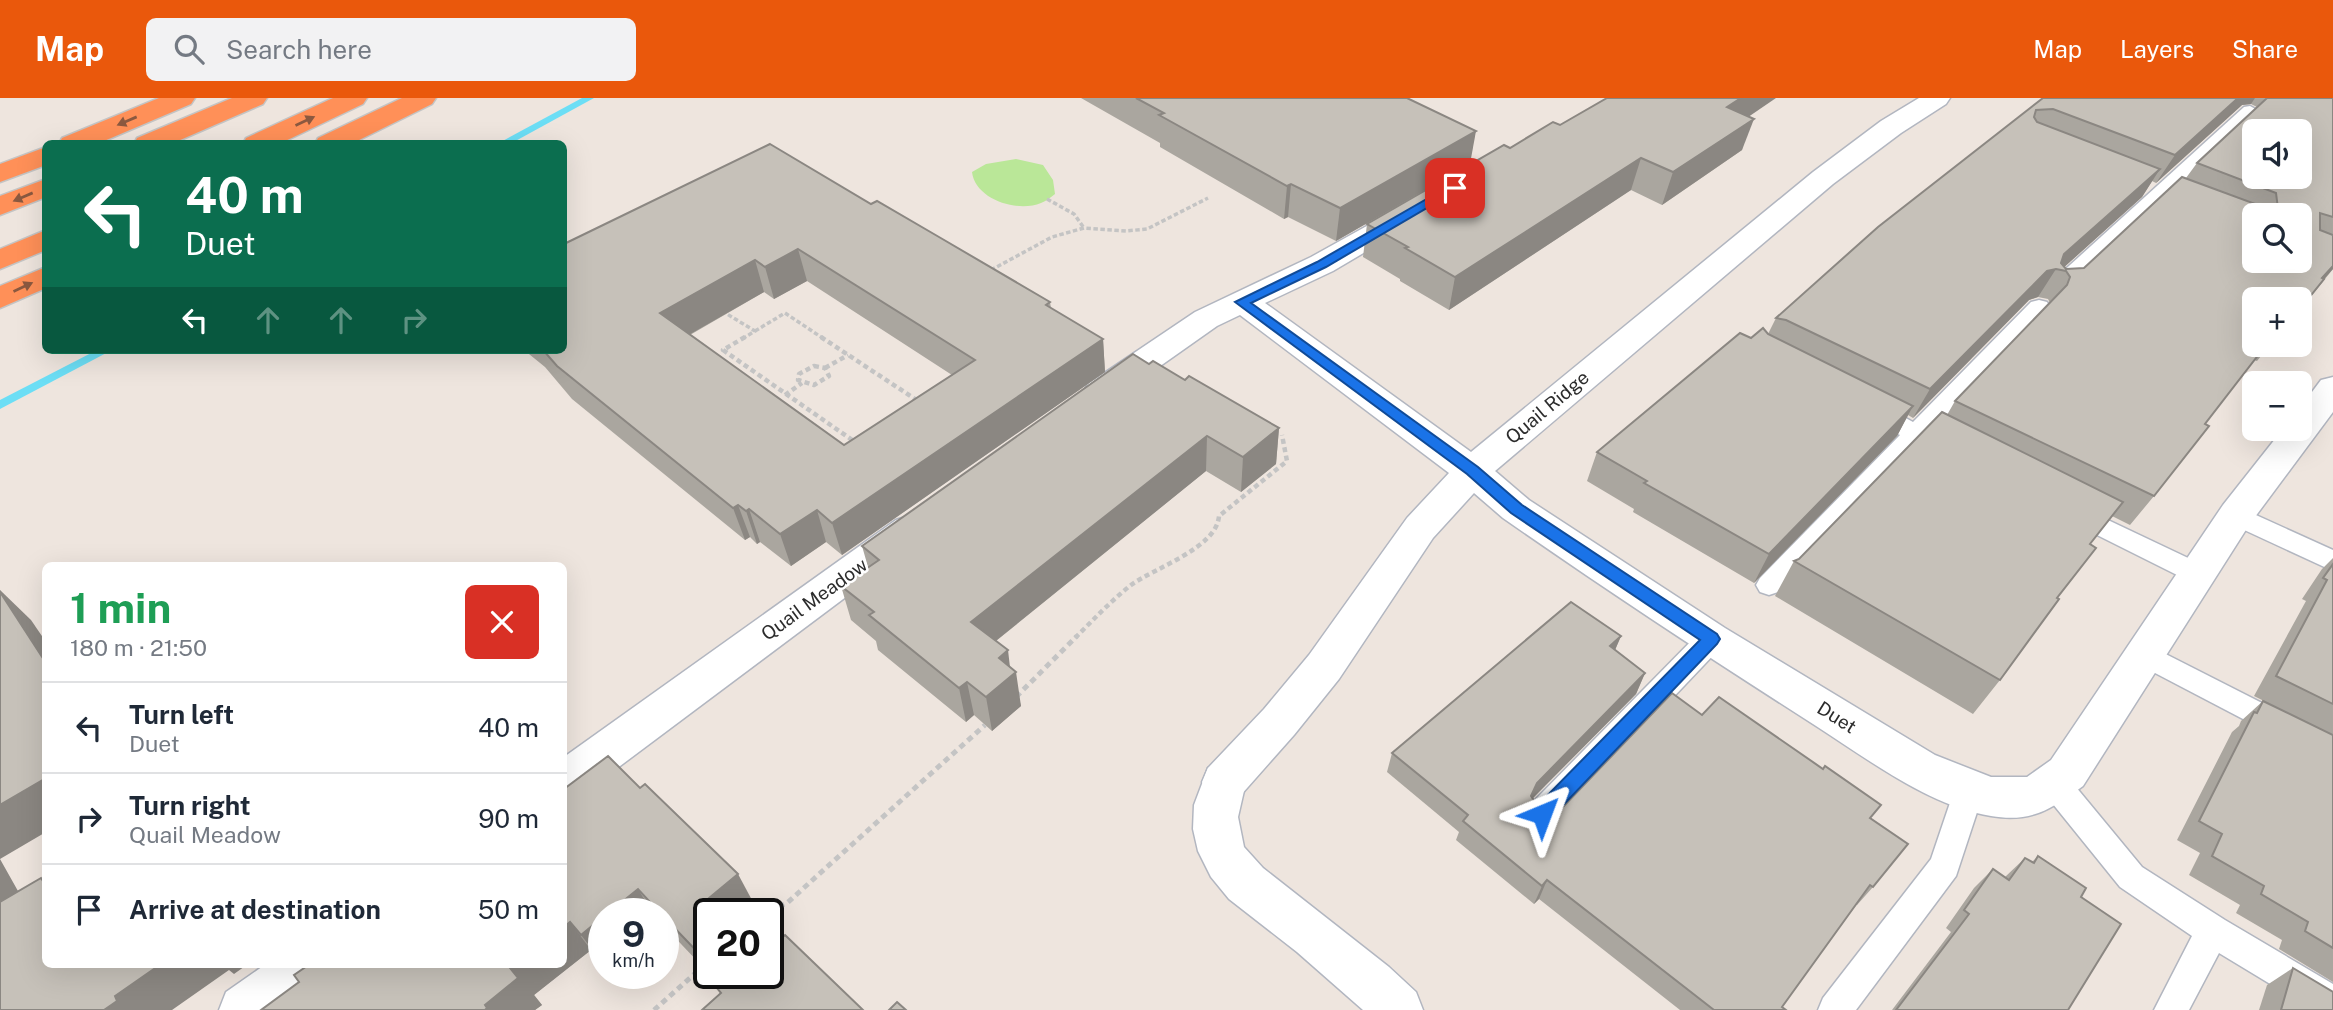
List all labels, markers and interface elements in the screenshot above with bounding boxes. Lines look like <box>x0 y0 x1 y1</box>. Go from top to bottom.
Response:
search box <box>146 18 636 81</box>
text: Map <box>35 30 104 68</box>
icon: search <box>170 30 208 68</box>
text: Search here <box>226 34 372 65</box>
text: Map <box>2033 35 2082 63</box>
text: Layers <box>2120 35 2194 63</box>
text: Share <box>2232 35 2298 63</box>
one-way arrow <box>116 115 137 126</box>
one-way arrow <box>295 115 315 127</box>
map controls <box>2242 119 2312 441</box>
button: sound <box>2242 119 2312 189</box>
pin <box>1425 158 1485 218</box>
text: 40 m <box>185 166 304 224</box>
icon: left <box>70 168 161 259</box>
icon: arrive <box>1436 169 1474 207</box>
one-way arrow <box>12 191 33 202</box>
button: search <box>2242 203 2312 273</box>
text: Duet <box>185 225 256 262</box>
one-way arrow <box>13 281 33 293</box>
button: + <box>2242 287 2312 357</box>
icon: left <box>176 301 214 339</box>
icon: ahead <box>249 301 287 339</box>
icon: ahead <box>322 301 360 339</box>
icon: right <box>395 301 433 339</box>
street label: Quail Ridge <box>1501 366 1593 448</box>
button: − <box>2242 371 2312 441</box>
street label: Quail Meadow <box>757 553 871 645</box>
text: 1 min <box>70 583 171 632</box>
button: close <box>465 585 539 659</box>
text: 180 m · 21:50 <box>70 634 207 661</box>
street label: Duet <box>1813 697 1861 737</box>
text: Turn left <box>129 699 234 730</box>
icon: left <box>70 709 108 747</box>
text: 40 m <box>478 712 539 743</box>
text: Duet <box>129 730 180 757</box>
position arrow <box>1505 777 1579 851</box>
text: Turn right <box>129 790 251 821</box>
icon: right <box>70 800 108 838</box>
text: 90 m <box>478 803 539 834</box>
text: Quail Meadow <box>129 821 281 848</box>
icon: arrive <box>70 891 108 929</box>
text: Arrive at destination <box>129 894 381 925</box>
text: 50 m <box>478 894 539 925</box>
speed limit sign: 20 <box>693 898 784 989</box>
text: 9 <box>622 914 645 955</box>
text: km/h <box>612 950 655 971</box>

